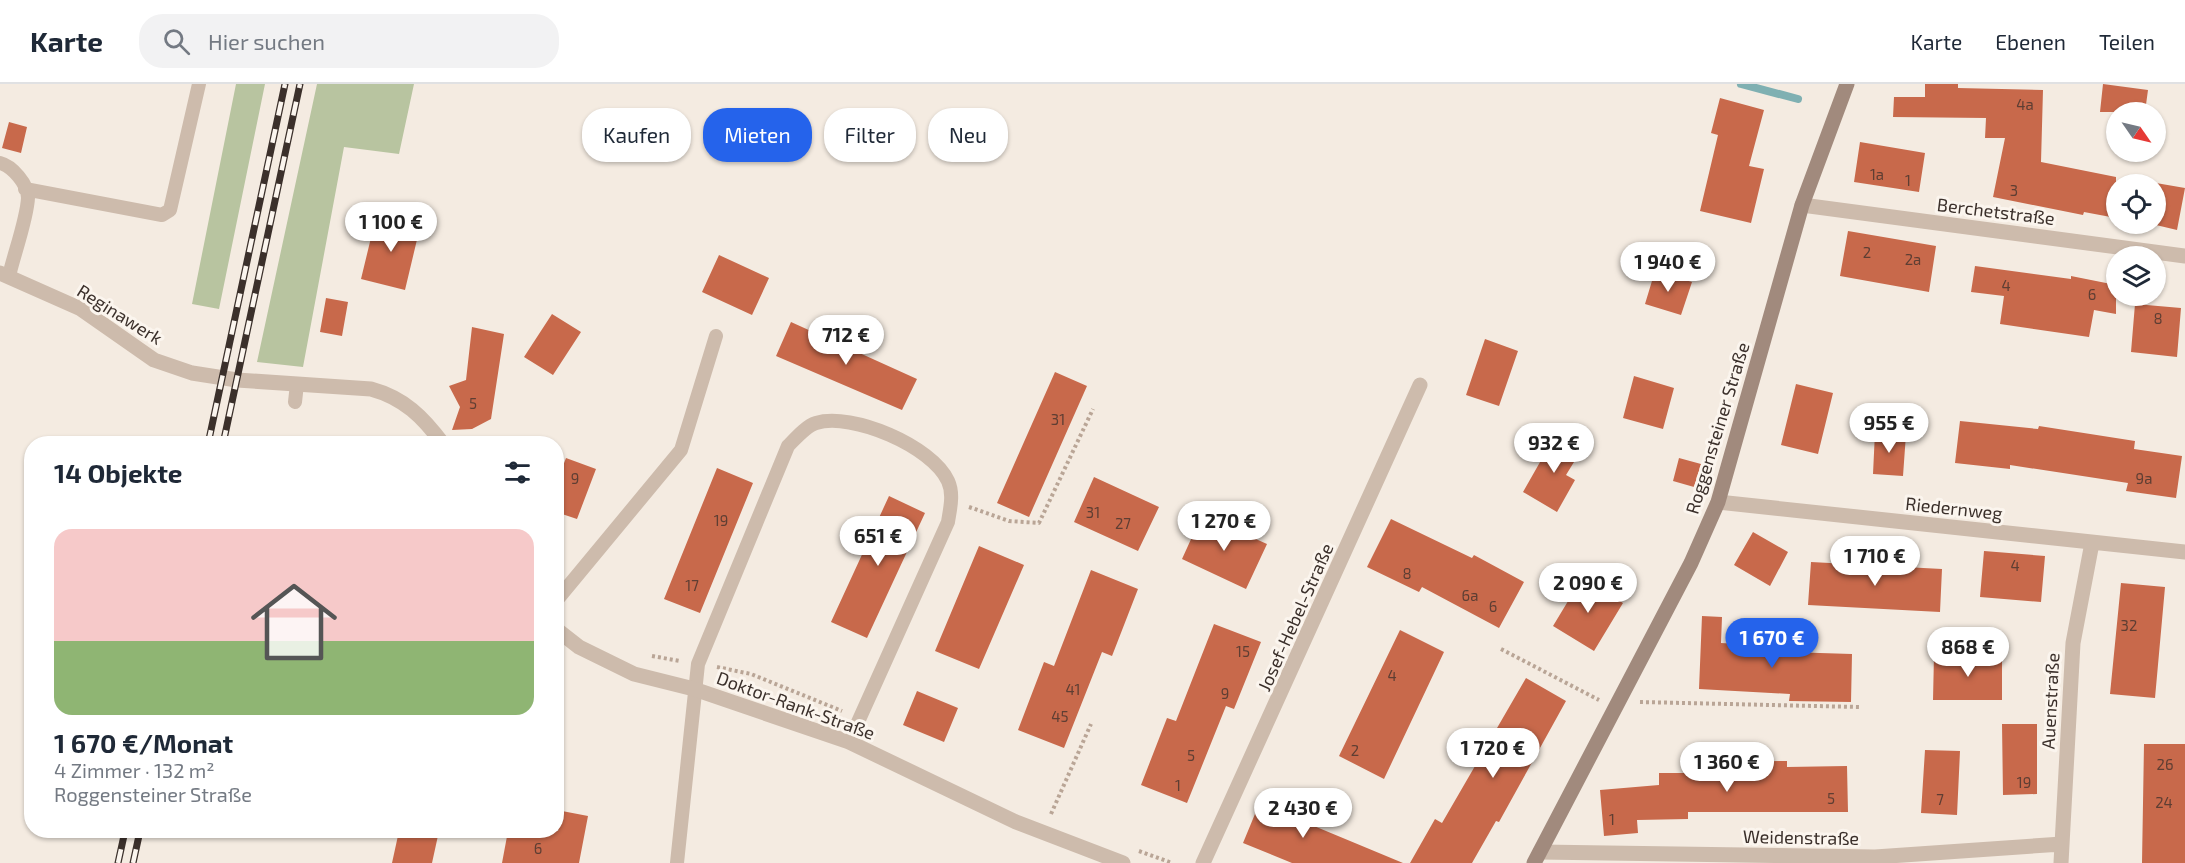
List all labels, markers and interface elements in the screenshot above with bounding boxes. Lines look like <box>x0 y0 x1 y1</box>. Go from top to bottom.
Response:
search box <box>139 14 559 68</box>
text: Karte <box>30 24 103 58</box>
icon: search <box>160 25 193 58</box>
text: Hier suchen <box>208 28 325 54</box>
text: Karte <box>1911 29 1962 54</box>
text: Ebenen <box>1995 29 2066 54</box>
text: Teilen <box>2099 29 2155 54</box>
house number: 4a <box>2016 95 2034 113</box>
north arrow <box>2106 102 2166 162</box>
map controls <box>2106 102 2166 306</box>
chip: Kaufen <box>582 108 691 162</box>
chip: Mieten <box>703 108 812 162</box>
chip: Filter <box>824 108 916 162</box>
chip: Neu <box>928 108 1008 162</box>
house number: 1a <box>1870 165 1884 183</box>
house number: 1 <box>1905 171 1911 189</box>
button: locate <box>2106 174 2166 234</box>
house number: 3 <box>2010 181 2018 199</box>
street label: Berchetstraße <box>1936 193 2056 229</box>
pin: 1 100 € <box>336 202 446 253</box>
text: 1 100 € <box>359 209 423 233</box>
pin: 1 940 € <box>1613 242 1723 293</box>
house number: 2 <box>1863 243 1871 261</box>
button: layers <box>2106 246 2166 306</box>
text: 1 940 € <box>1634 249 1702 273</box>
house number: 2a <box>1905 250 1921 268</box>
house number: 4 <box>2001 276 2011 294</box>
street label: Reginawerk <box>73 279 167 349</box>
house number: 6 <box>2088 285 2096 303</box>
house number: 8 <box>2153 309 2163 327</box>
pin: 712 € <box>804 315 888 366</box>
text: 712 € <box>822 322 870 346</box>
street label: Roggensteiner Straße <box>1680 340 1754 516</box>
house number: 5 <box>469 394 477 412</box>
pin: 955 € <box>1847 403 1931 454</box>
house number: 31 <box>1051 410 1065 428</box>
text: 955 € <box>1863 410 1915 434</box>
pin: 932 € <box>1512 423 1596 474</box>
text: 932 € <box>1528 430 1580 454</box>
icon: filters <box>501 456 534 489</box>
text: 14 Objekte <box>54 457 182 488</box>
house number: 9 <box>571 469 579 487</box>
house number: 9a <box>2136 469 2152 487</box>
street label: Riedernweg <box>1904 492 2004 524</box>
pin: 1 270 € <box>1169 501 1279 552</box>
house number: 31 <box>1086 503 1100 521</box>
text: 1 270 € <box>1192 508 1256 532</box>
house number: 19 <box>714 511 728 529</box>
house number: 27 <box>1115 514 1131 532</box>
pin: 651 € <box>836 516 920 567</box>
text: 651 € <box>854 523 902 547</box>
pin: 1 710 € <box>1820 536 1930 587</box>
street label: Josef-Hebel-Straße <box>1252 540 1338 694</box>
text: 1 710 € <box>1844 543 1906 567</box>
house number: 4 <box>2010 556 2020 574</box>
pin: 2 090 € <box>1533 563 1643 614</box>
house number: 8 <box>1402 564 1412 582</box>
icon: home <box>240 568 348 676</box>
text: 2 090 € <box>1553 570 1623 594</box>
house number: 17 <box>685 576 699 594</box>
house number: 6a <box>1462 586 1478 604</box>
house number: 6 <box>1489 597 1497 615</box>
house number: 32 <box>2121 616 2137 634</box>
pin: 1 670 € <box>1717 618 1827 669</box>
text: 1 670 € <box>1739 625 1805 649</box>
pin: 868 € <box>1926 627 2010 678</box>
text: 868 € <box>1941 634 1995 658</box>
house number: 15 <box>1236 642 1250 660</box>
street label: Auenstraße <box>2036 652 2064 750</box>
street label: Doktor-Rank-Straße <box>714 666 878 744</box>
house number: 4 <box>1387 666 1397 684</box>
house number: 41 <box>1065 680 1081 698</box>
house number: 9 <box>1221 684 1229 702</box>
house number: 45 <box>1051 707 1069 725</box>
text: 1 670 €/Monat <box>54 727 233 758</box>
pin: 1 720 € <box>1438 728 1548 779</box>
text: 1 720 € <box>1461 735 1525 759</box>
house number: 2 <box>1351 741 1359 759</box>
pin: 1 360 € <box>1672 742 1782 793</box>
house number: 5 <box>1187 746 1195 764</box>
text: 1 360 € <box>1694 749 1760 773</box>
house number: 26 <box>2156 755 2174 773</box>
text: 4 Zimmer · 132 m² <box>54 758 215 782</box>
house number: 19 <box>2017 773 2031 791</box>
house number: 1 <box>1175 776 1181 794</box>
text: Roggensteiner Straße <box>54 782 252 806</box>
pin: 2 430 € <box>1248 788 1358 839</box>
house number: 5 <box>1827 789 1835 807</box>
house number: 7 <box>1936 790 1944 808</box>
house number: 24 <box>2155 793 2173 811</box>
text: 2 430 € <box>1268 795 1338 819</box>
house number: 1 <box>1609 810 1615 828</box>
street label: Weidenstraße <box>1743 825 1859 849</box>
house number: 6 <box>534 839 542 857</box>

